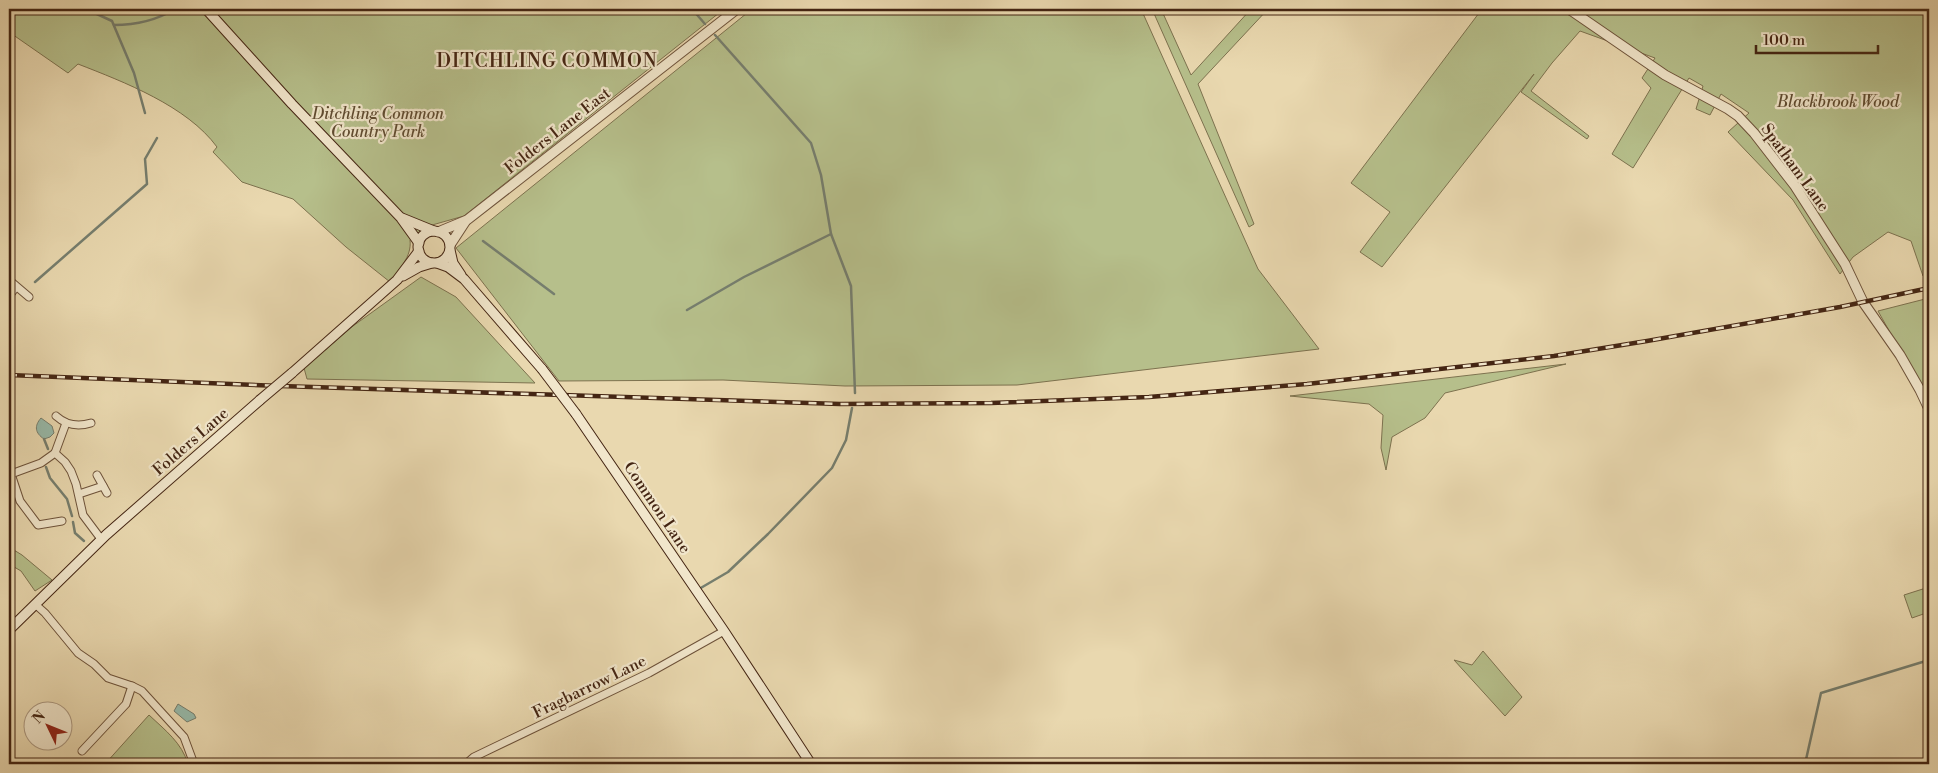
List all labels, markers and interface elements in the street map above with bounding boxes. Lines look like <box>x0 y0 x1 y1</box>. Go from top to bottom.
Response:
scale bar <box>1756 22 1878 54</box>
text: 100 m <box>1763 31 1805 50</box>
district label: DITCHLING COMMON <box>436 49 658 73</box>
street label: Folders Lane East <box>501 83 615 178</box>
park label: Blackbrook Wood <box>1776 92 1900 112</box>
park label: Ditchling Common Country Park <box>311 104 445 142</box>
street label: Spatham Lane <box>1757 120 1834 215</box>
street label: Folders Lane <box>149 403 233 480</box>
street label: Common Lane <box>619 458 695 557</box>
street label: Fragbarrow Lane <box>529 651 650 723</box>
north arrow <box>22 700 72 750</box>
text: N <box>29 708 50 728</box>

